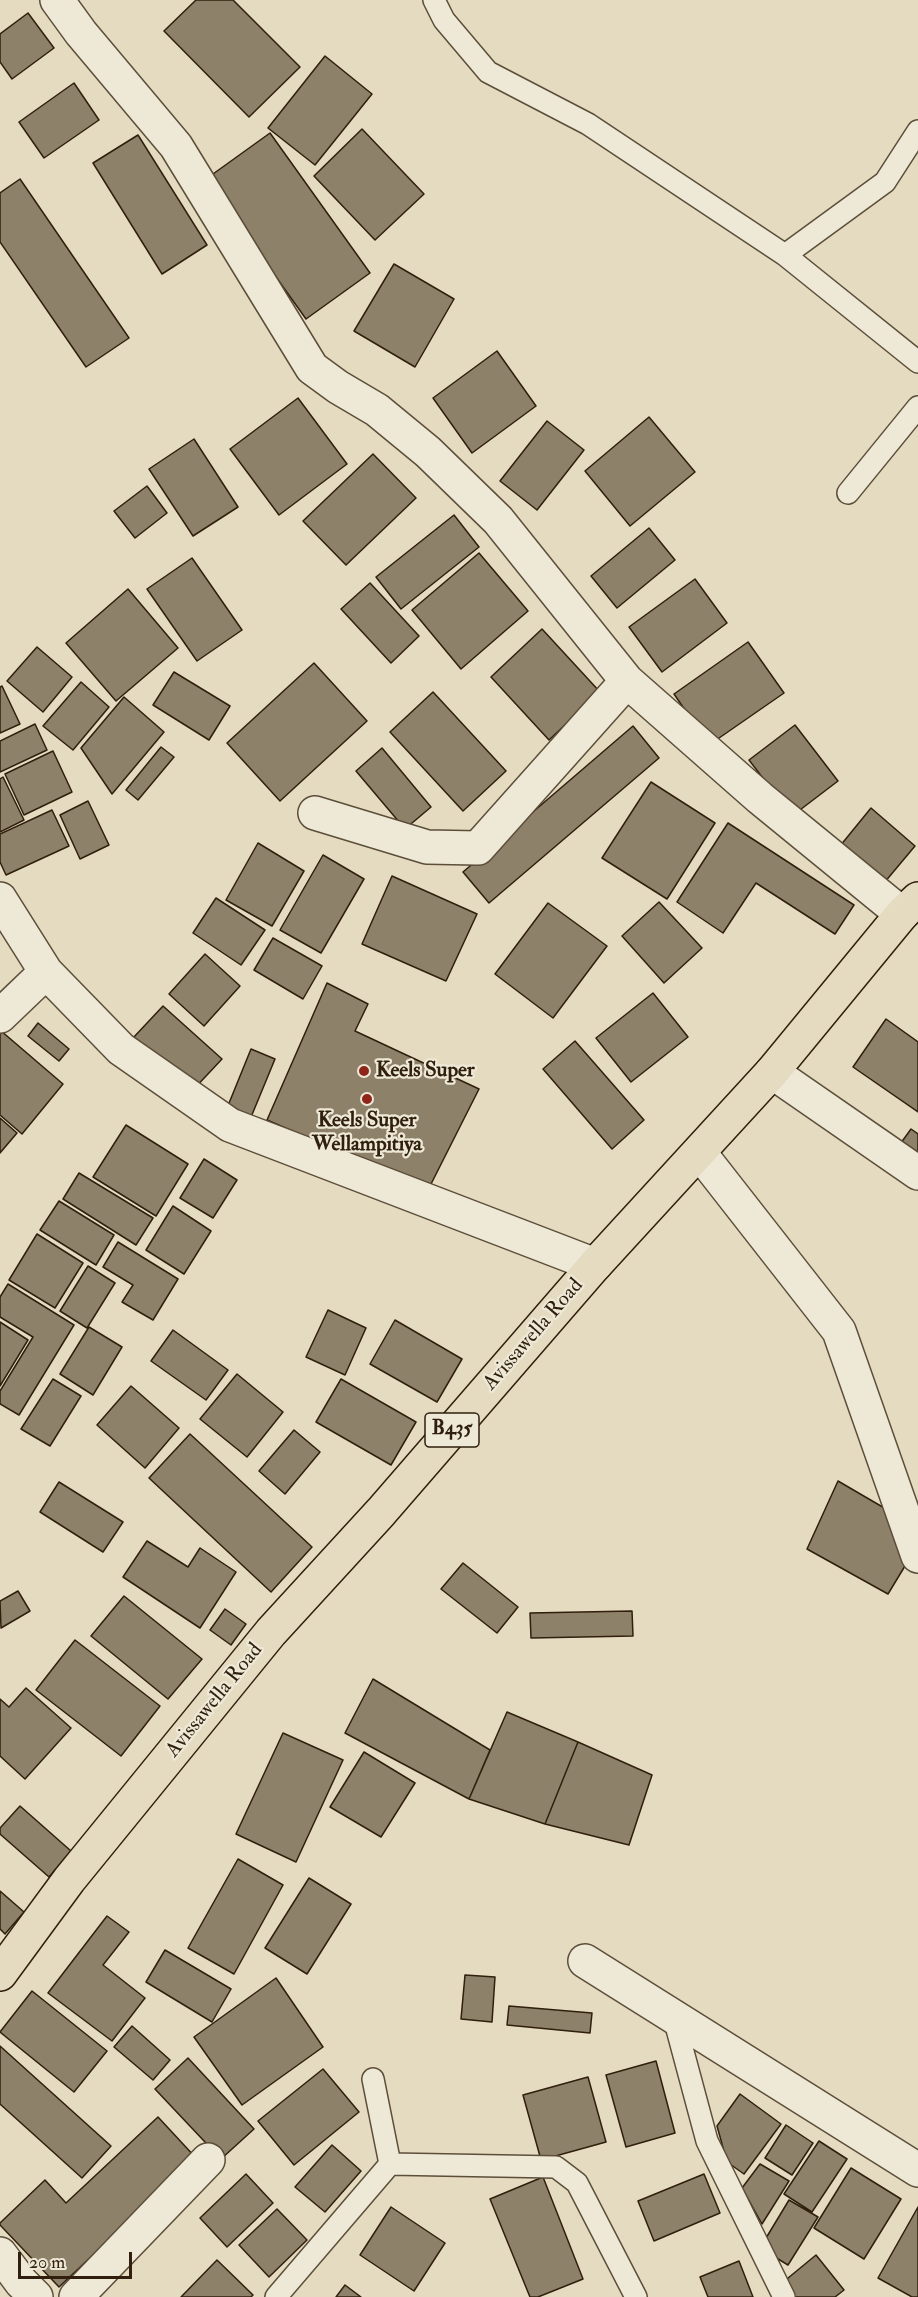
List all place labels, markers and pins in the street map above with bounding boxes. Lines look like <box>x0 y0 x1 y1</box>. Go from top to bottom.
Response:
place label: Keels Super <box>376 1058 475 1084</box>
marker: Keels Super <box>357 1064 371 1078</box>
marker: Keels Super Wellampitiya <box>360 1092 374 1106</box>
place label: Keels Super Wellampitiya <box>312 1108 422 1158</box>

